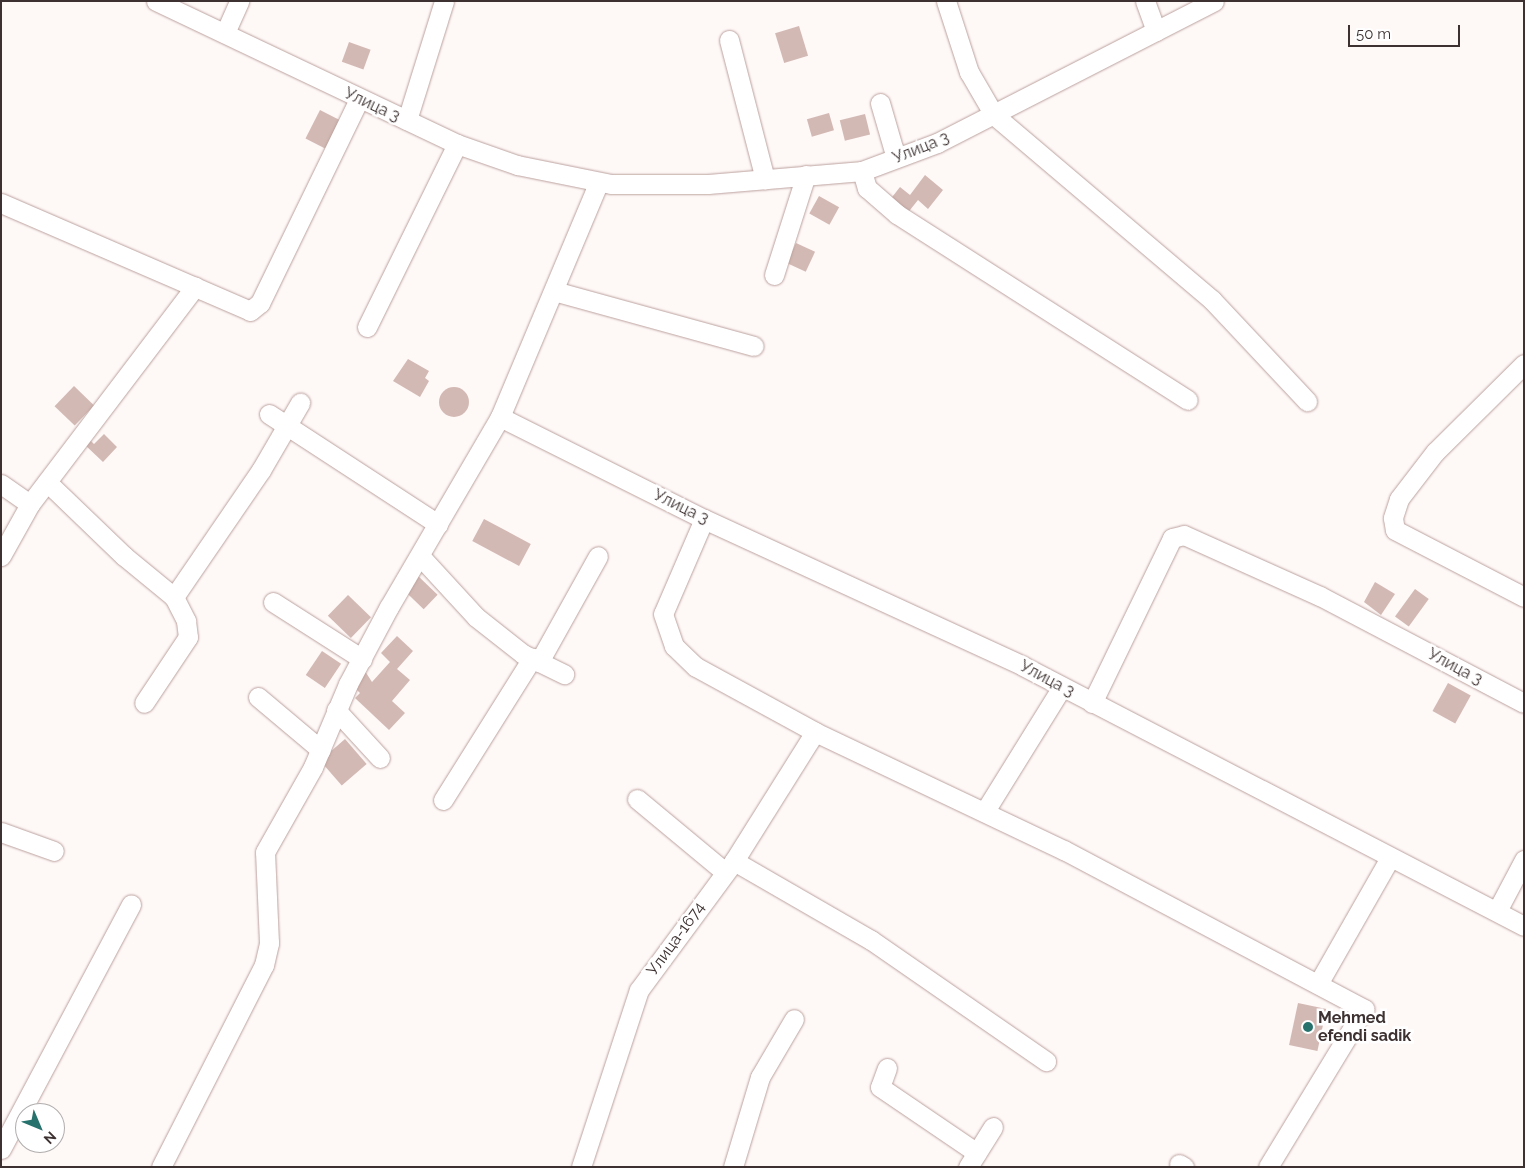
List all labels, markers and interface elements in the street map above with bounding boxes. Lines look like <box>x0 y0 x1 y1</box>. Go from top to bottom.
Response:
scale bar <box>1350 15 1462 47</box>
text: 50 m <box>1356 25 1391 43</box>
street label: Улица 3 <box>341 84 403 126</box>
street label: Улица 3 <box>890 128 952 168</box>
street label: Улица 3 <box>650 485 712 529</box>
street label: Улица 3 <box>1424 645 1486 689</box>
street label: Улица 3 <box>1016 657 1078 701</box>
street label: Улица-1674 <box>643 899 709 979</box>
place label: Mehmed efendi sadik <box>1318 1008 1411 1046</box>
marker: Mehmed efendi sadik <box>1302 1021 1314 1033</box>
north arrow <box>15 1103 65 1153</box>
text: N <box>40 1128 59 1147</box>

